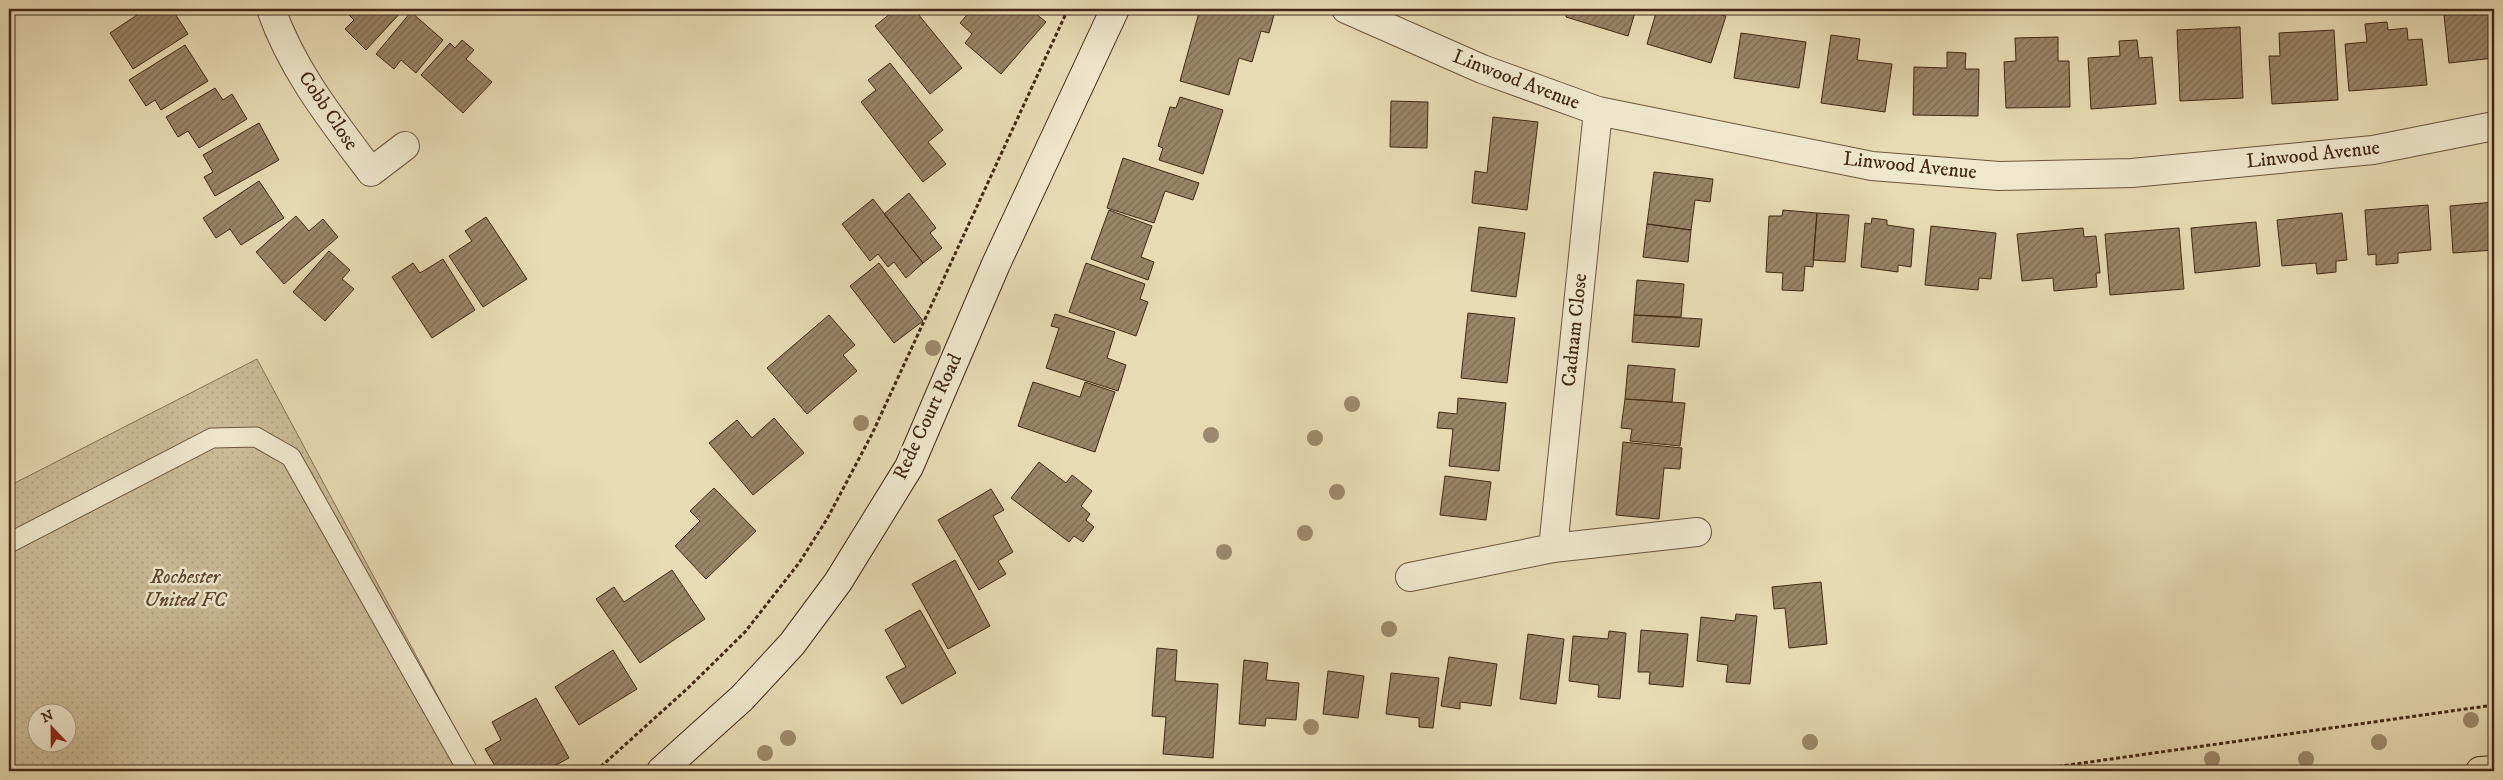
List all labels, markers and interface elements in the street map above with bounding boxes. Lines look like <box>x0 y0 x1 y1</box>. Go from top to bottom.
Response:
street label: Linwood Avenue <box>1449 44 1583 116</box>
street label: Cobb Close <box>292 67 364 155</box>
street label: Linwood Avenue <box>2245 136 2381 174</box>
street label: Linwood Avenue <box>1842 147 1978 185</box>
street label: Cadnam Close <box>1557 272 1593 388</box>
street label: Rede Court Road <box>888 350 968 484</box>
park label: Rochester United FC <box>144 565 228 613</box>
north arrow <box>28 702 78 752</box>
text: N <box>39 706 57 727</box>

